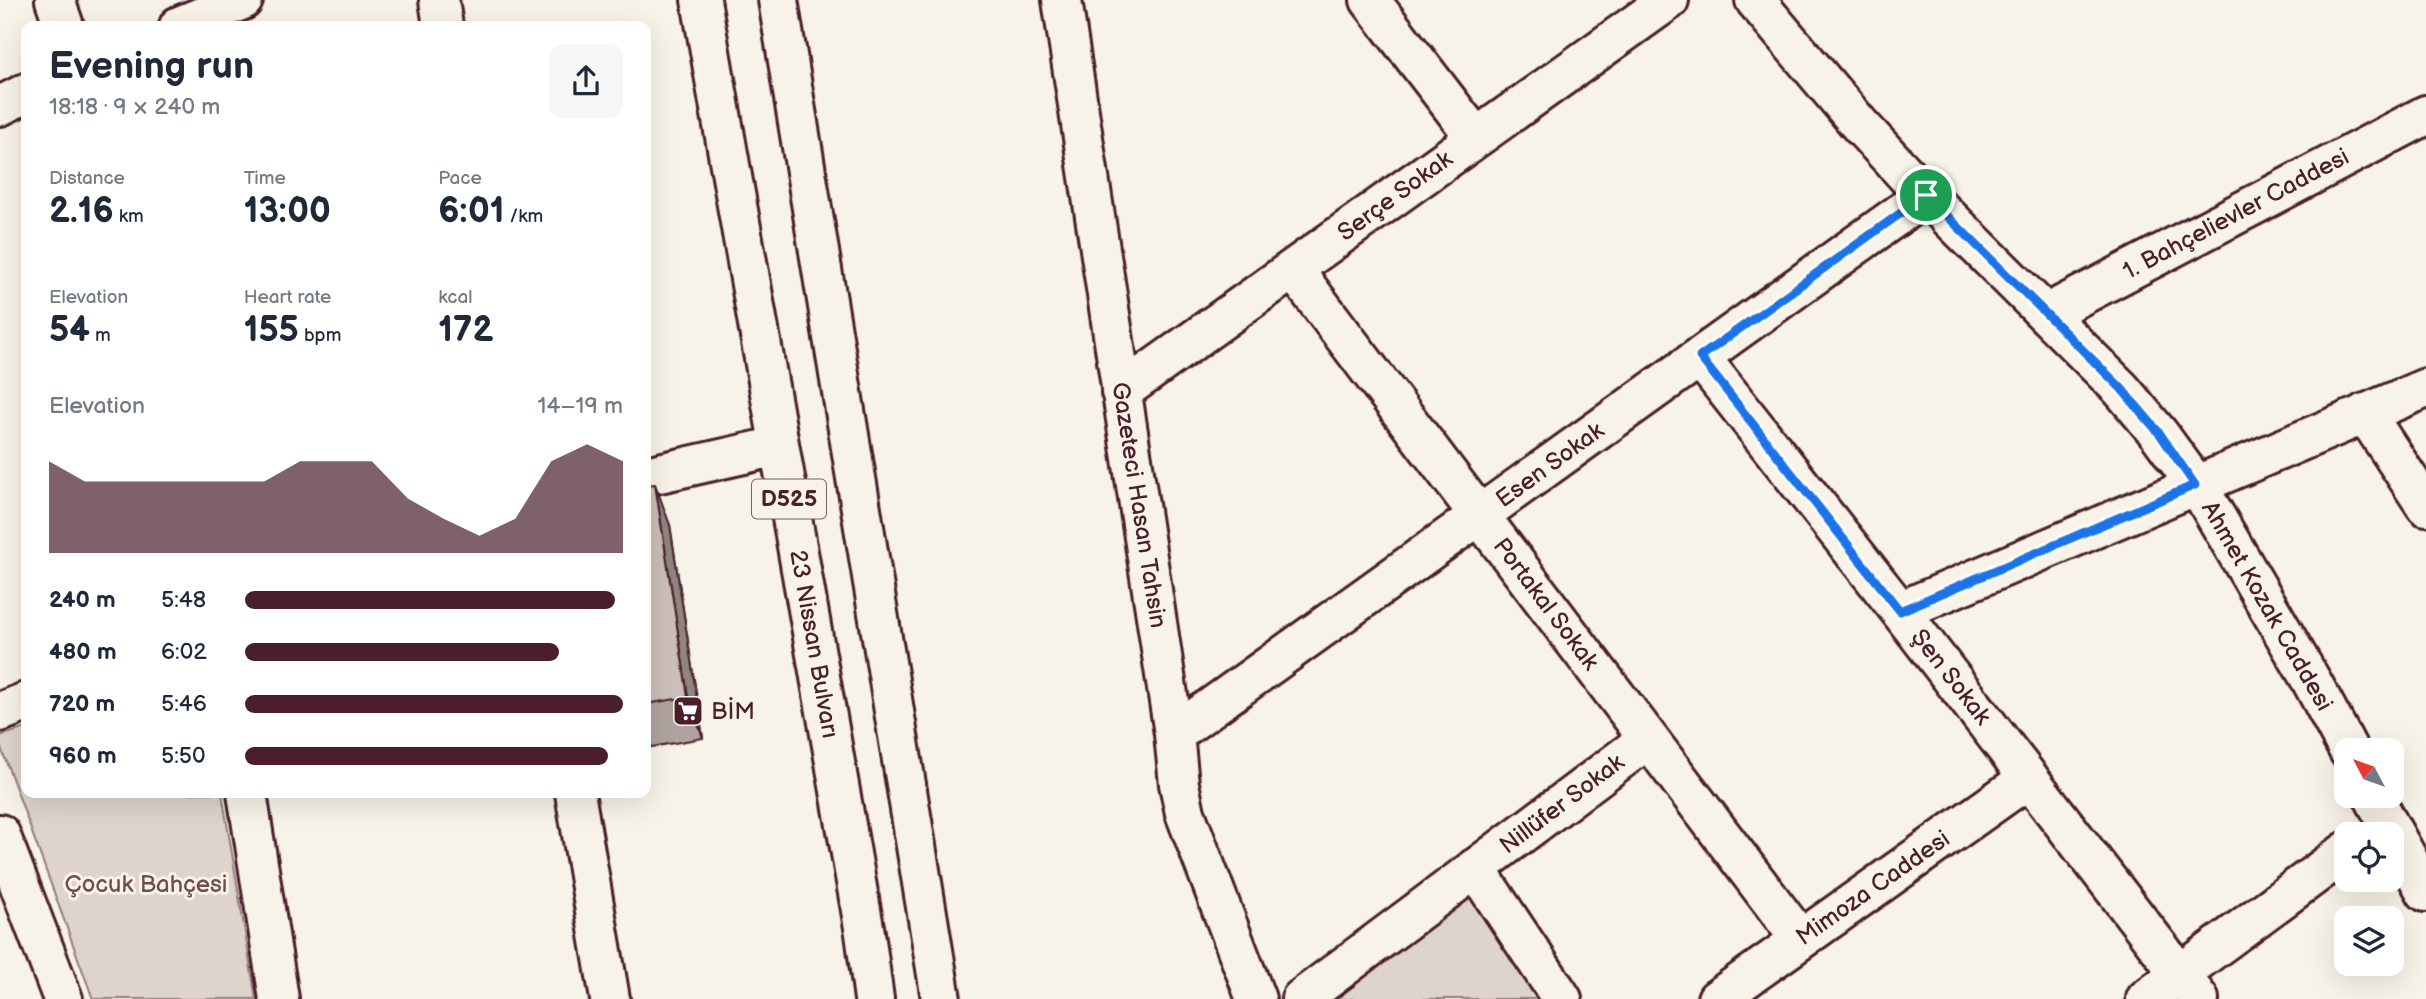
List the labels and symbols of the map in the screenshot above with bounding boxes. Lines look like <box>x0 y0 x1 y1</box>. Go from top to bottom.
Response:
street label: 1. Bahçelievler Caddesi <box>2118 142 2354 286</box>
street label: Serçe Sokak <box>1332 145 1458 247</box>
pin <box>1896 165 1956 225</box>
street label: Gazeteci Hasan Tahsin <box>1105 380 1173 630</box>
street label: Esen Sokak <box>1490 416 1610 514</box>
road number: D525 <box>752 480 826 519</box>
street label: Ahmet Kozak Caddesi <box>2195 496 2339 716</box>
street label: Portakal Sokak <box>1487 532 1605 676</box>
street label: 23 Nissan Bulvarı <box>783 548 845 740</box>
street label: Şen Sokak <box>1905 623 1997 731</box>
supermarket icon: BİM <box>671 694 705 728</box>
place label: BİM <box>711 697 755 726</box>
north arrow <box>2334 738 2404 808</box>
street label: Nillüfer Sokak <box>1494 748 1630 860</box>
street label: Mimoza Caddesi <box>1791 824 1955 952</box>
park label: Çocuk Bahçesi <box>65 870 227 899</box>

